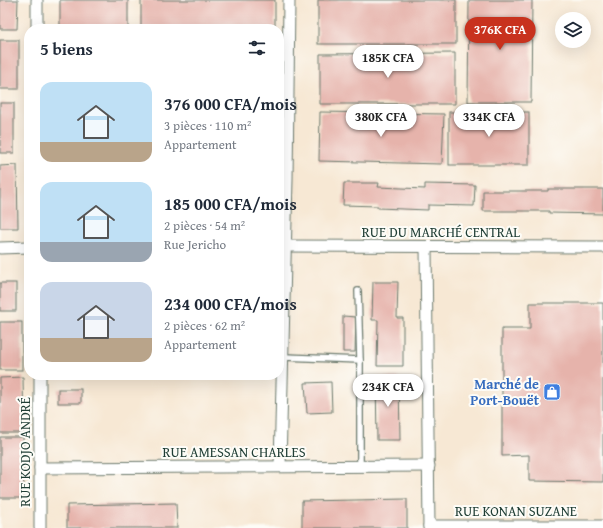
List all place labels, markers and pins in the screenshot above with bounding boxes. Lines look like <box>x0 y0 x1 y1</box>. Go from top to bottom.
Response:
pin: 376K CFA <box>459 17 541 51</box>
pin: 185K CFA <box>347 45 429 79</box>
pin: 380K CFA <box>340 104 422 138</box>
pin: 334K CFA <box>448 104 530 138</box>
pin: 234K CFA <box>347 374 429 408</box>
place label: Marché de Port-Bouët <box>470 374 540 410</box>
shop icon: Marché de Port-Bouët <box>542 382 562 402</box>

